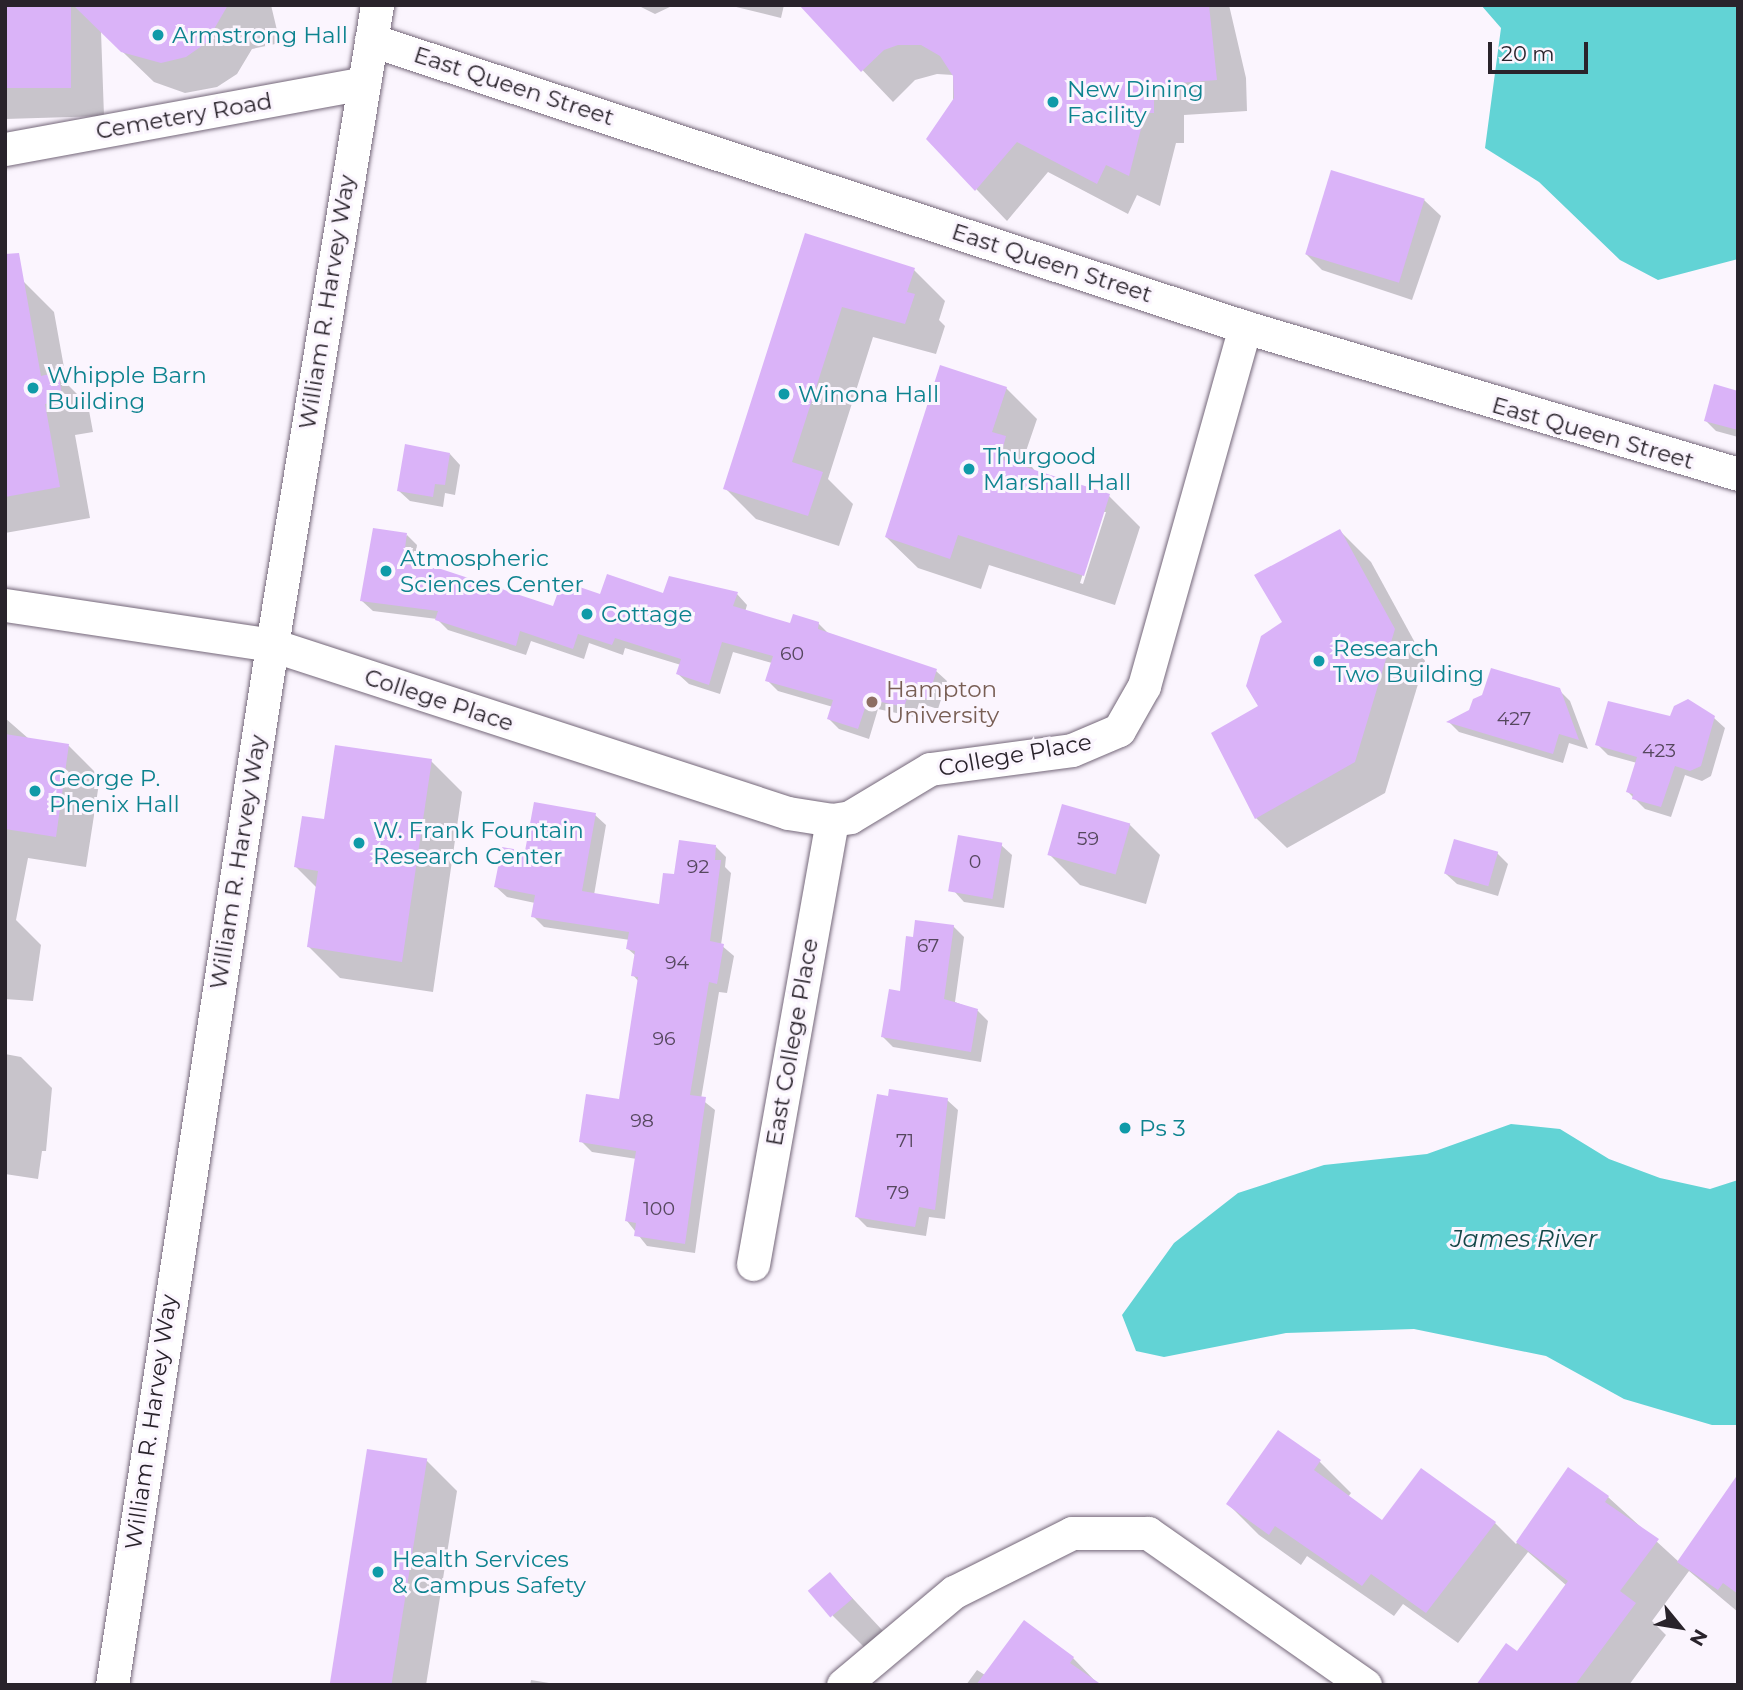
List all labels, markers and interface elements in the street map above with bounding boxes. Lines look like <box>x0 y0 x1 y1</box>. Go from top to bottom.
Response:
place label: Armstrong Hall <box>172 21 348 49</box>
marker: Armstrong Hall <box>150 27 166 43</box>
scale bar <box>1491 28 1591 72</box>
street label: East Queen Street <box>410 41 618 131</box>
text: 20 m <box>1501 41 1555 66</box>
place label: New Dining Facility <box>1067 75 1204 129</box>
street label: Cemetery Road <box>94 87 274 145</box>
marker: New Dining Facility <box>1045 94 1061 110</box>
street label: William R. Harvey Way <box>293 173 361 431</box>
street label: East Queen Street <box>948 218 1156 308</box>
place label: Whipple Barn Building <box>47 361 207 415</box>
marker: Whipple Barn Building <box>25 380 41 396</box>
place label: Winona Hall <box>798 380 939 408</box>
marker: Winona Hall <box>776 386 792 402</box>
street label: East Queen Street <box>1489 391 1697 475</box>
place label: Thurgood Marshall Hall <box>983 442 1131 496</box>
marker: Thurgood Marshall Hall <box>961 461 977 477</box>
place label: Atmospheric Sciences Center <box>400 544 584 598</box>
marker: Atmospheric Sciences Center <box>378 563 394 579</box>
place label: Cottage <box>601 600 692 628</box>
marker: Cottage <box>579 606 595 622</box>
place label: Research Two Building <box>1333 634 1484 688</box>
house number: 60 <box>780 643 804 665</box>
marker: Research Two Building <box>1311 653 1327 669</box>
street label: College Place <box>361 663 517 737</box>
place label: Hampton University <box>886 675 999 729</box>
marker: Hampton University <box>864 694 880 710</box>
house number: 427 <box>1497 708 1531 730</box>
street label: College Place <box>936 728 1094 782</box>
street label: William R. Harvey Way <box>204 733 272 991</box>
house number: 423 <box>1642 740 1676 762</box>
place label: George P. Phenix Hall <box>49 764 180 818</box>
marker: George P. Phenix Hall <box>27 783 43 799</box>
place label: W. Frank Fountain Research Center <box>373 816 584 870</box>
house number: 59 <box>1077 828 1099 850</box>
marker: W. Frank Fountain Research Center <box>351 835 367 851</box>
house number: 0 <box>969 851 981 873</box>
house number: 92 <box>687 856 709 878</box>
house number: 67 <box>917 935 939 957</box>
street label: East College Place <box>760 936 824 1148</box>
house number: 94 <box>665 952 689 974</box>
house number: 96 <box>652 1028 676 1050</box>
house number: 98 <box>630 1110 654 1132</box>
place label: Ps 3 <box>1139 1114 1186 1142</box>
marker: Ps 3 <box>1117 1120 1133 1136</box>
house number: 71 <box>896 1130 914 1152</box>
house number: 79 <box>887 1182 909 1204</box>
house number: 100 <box>643 1198 675 1220</box>
water label: James River <box>1451 1225 1597 1253</box>
street label: William R. Harvey Way <box>119 1293 183 1551</box>
place label: Health Services & Campus Safety <box>392 1545 586 1599</box>
marker: Health Services & Campus Safety <box>370 1564 386 1580</box>
north arrow <box>1645 1592 1715 1662</box>
text: N <box>1685 1625 1712 1650</box>

